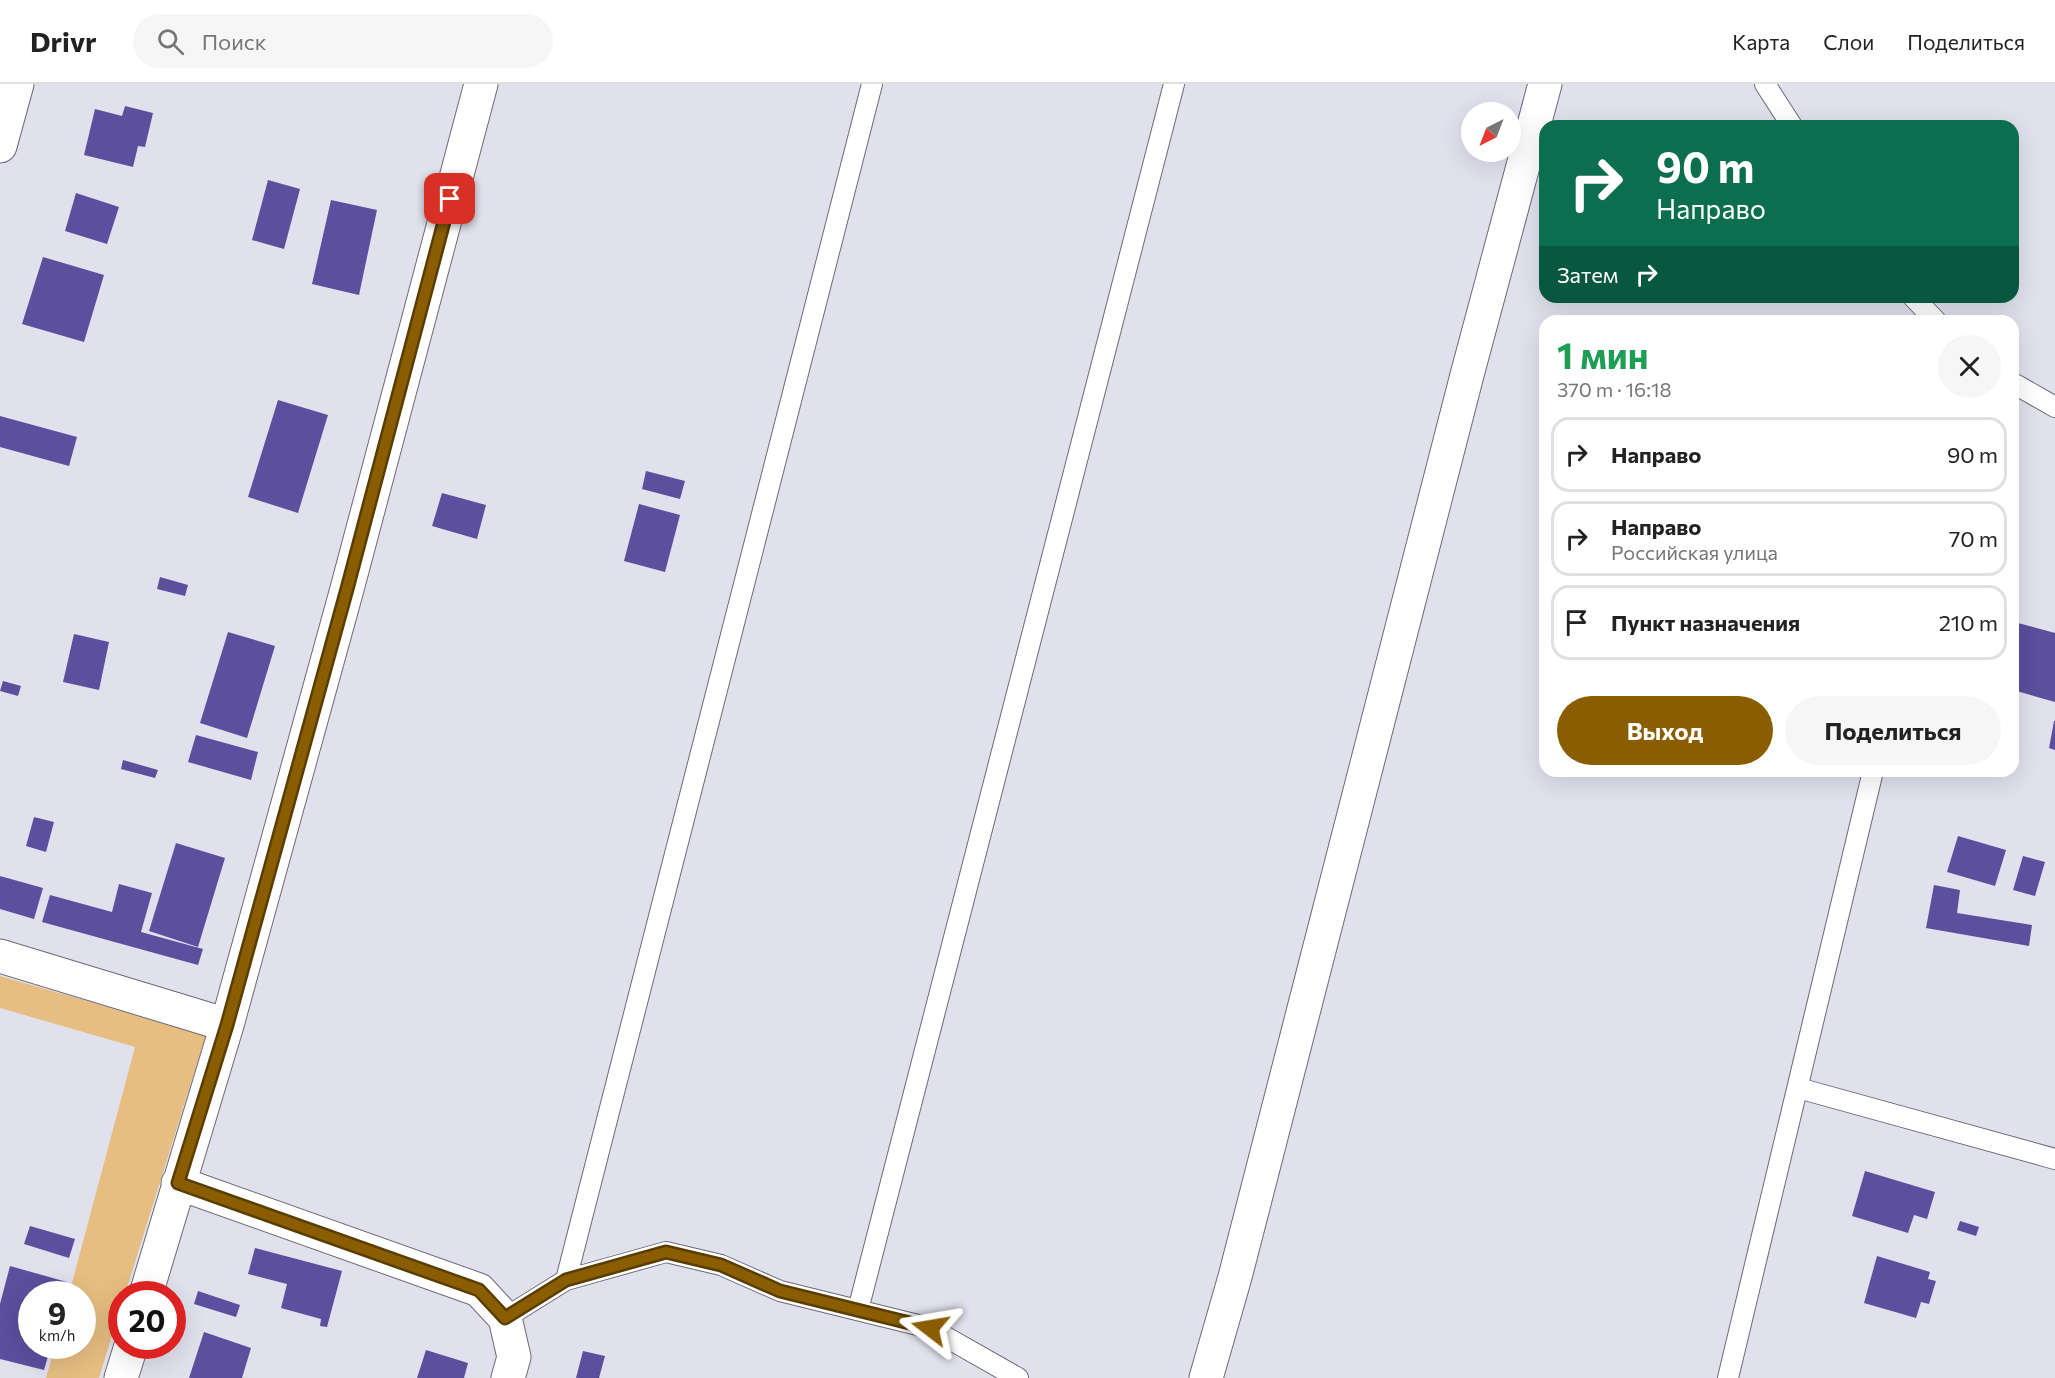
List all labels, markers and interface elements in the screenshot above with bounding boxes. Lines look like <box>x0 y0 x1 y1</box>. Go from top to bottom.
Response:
search box <box>133 14 553 68</box>
text: Drivr <box>30 24 97 58</box>
icon: search <box>154 25 187 58</box>
text: Поиск <box>202 28 266 55</box>
text: Карта <box>1732 29 1790 54</box>
text: Слои <box>1823 29 1874 54</box>
text: Поделиться <box>1907 29 2025 54</box>
north arrow <box>1461 102 1521 162</box>
map controls <box>1461 102 1521 162</box>
text: 90 m <box>1656 140 1755 192</box>
icon: right <box>1557 144 1635 222</box>
pin <box>424 173 475 224</box>
icon: arrive <box>433 182 466 215</box>
text: Направо <box>1656 192 1766 225</box>
icon: right <box>1630 258 1663 291</box>
text: Затем <box>1557 261 1618 288</box>
text: 1 мин <box>1557 332 1649 376</box>
button: close <box>1938 335 2001 398</box>
text: 370 m · 16:18 <box>1557 377 1672 401</box>
icon: right <box>1560 438 1593 471</box>
text: Направо <box>1611 441 1701 468</box>
text: 90 m <box>1947 441 1998 468</box>
text: Направо <box>1611 513 1701 540</box>
icon: right <box>1560 522 1593 555</box>
text: 70 m <box>1949 525 1998 552</box>
text: Российская улица <box>1611 540 1778 564</box>
icon: arrive <box>1560 606 1593 639</box>
text: Пункт назначения <box>1611 609 1800 636</box>
text: 210 m <box>1939 609 1998 636</box>
button: Выход <box>1557 696 1773 765</box>
button: Поделиться <box>1785 696 2001 765</box>
speed limit sign: 20 <box>108 1281 186 1359</box>
text: 9 <box>48 1294 66 1331</box>
position arrow <box>898 1296 962 1360</box>
text: km/h <box>39 1326 75 1344</box>

